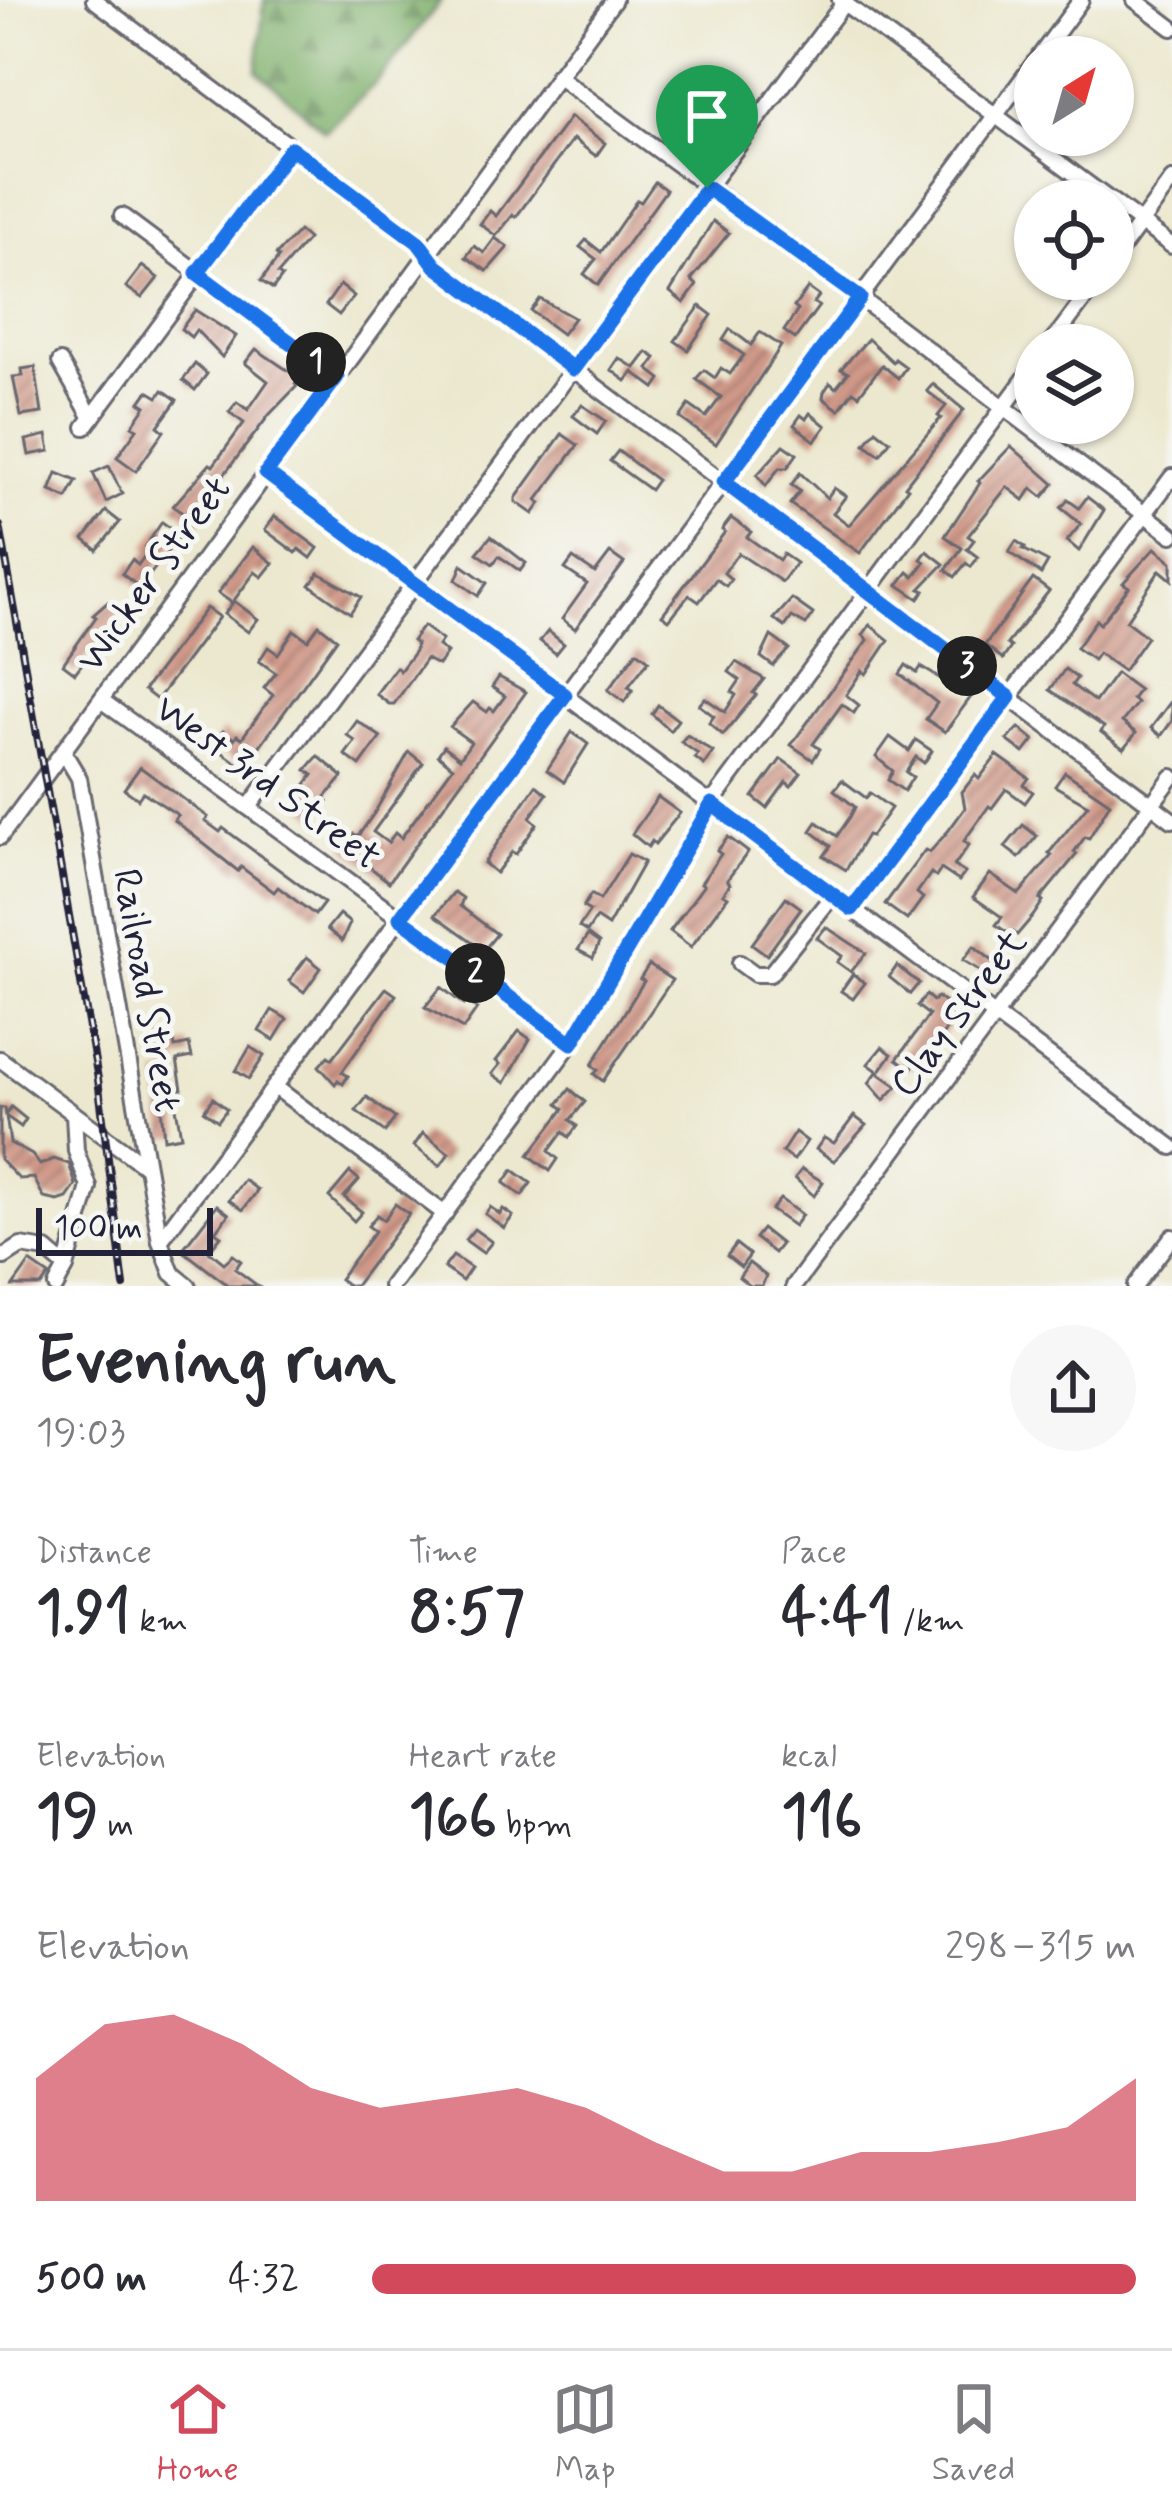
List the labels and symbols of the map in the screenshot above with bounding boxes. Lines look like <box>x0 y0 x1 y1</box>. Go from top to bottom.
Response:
north arrow <box>1014 36 1134 156</box>
pin <box>656 65 758 188</box>
pin: 1 <box>286 332 346 392</box>
street label: Wicker Street <box>66 467 243 683</box>
pin: 3 <box>937 636 997 696</box>
street label: West 3rd Street <box>144 685 390 883</box>
street label: Railroad Street <box>99 865 192 1116</box>
street label: Clay Street <box>880 920 1040 1108</box>
pin: 2 <box>445 943 505 1003</box>
scale bar <box>36 1202 213 1255</box>

